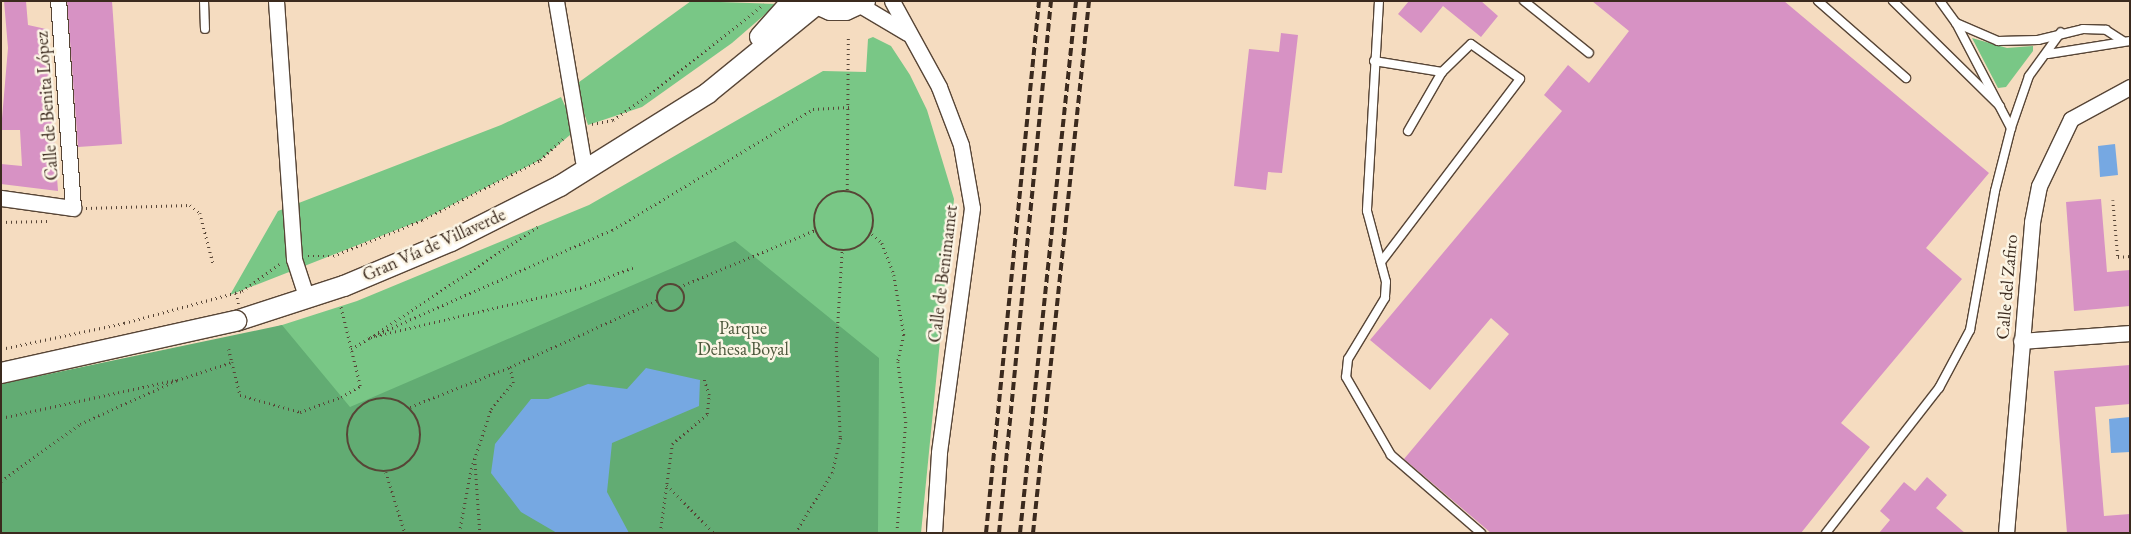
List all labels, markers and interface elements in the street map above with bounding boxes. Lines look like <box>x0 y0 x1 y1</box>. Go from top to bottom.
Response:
street label: Calle de Benita López <box>31 31 63 181</box>
street label: Gran Vía de Villaverde <box>359 204 509 286</box>
street label: Calle de Benimamet <box>924 204 962 344</box>
street label: Calle del Zafiro <box>1992 233 2022 341</box>
park label: Parque Dehesa Boyal <box>697 318 789 360</box>

